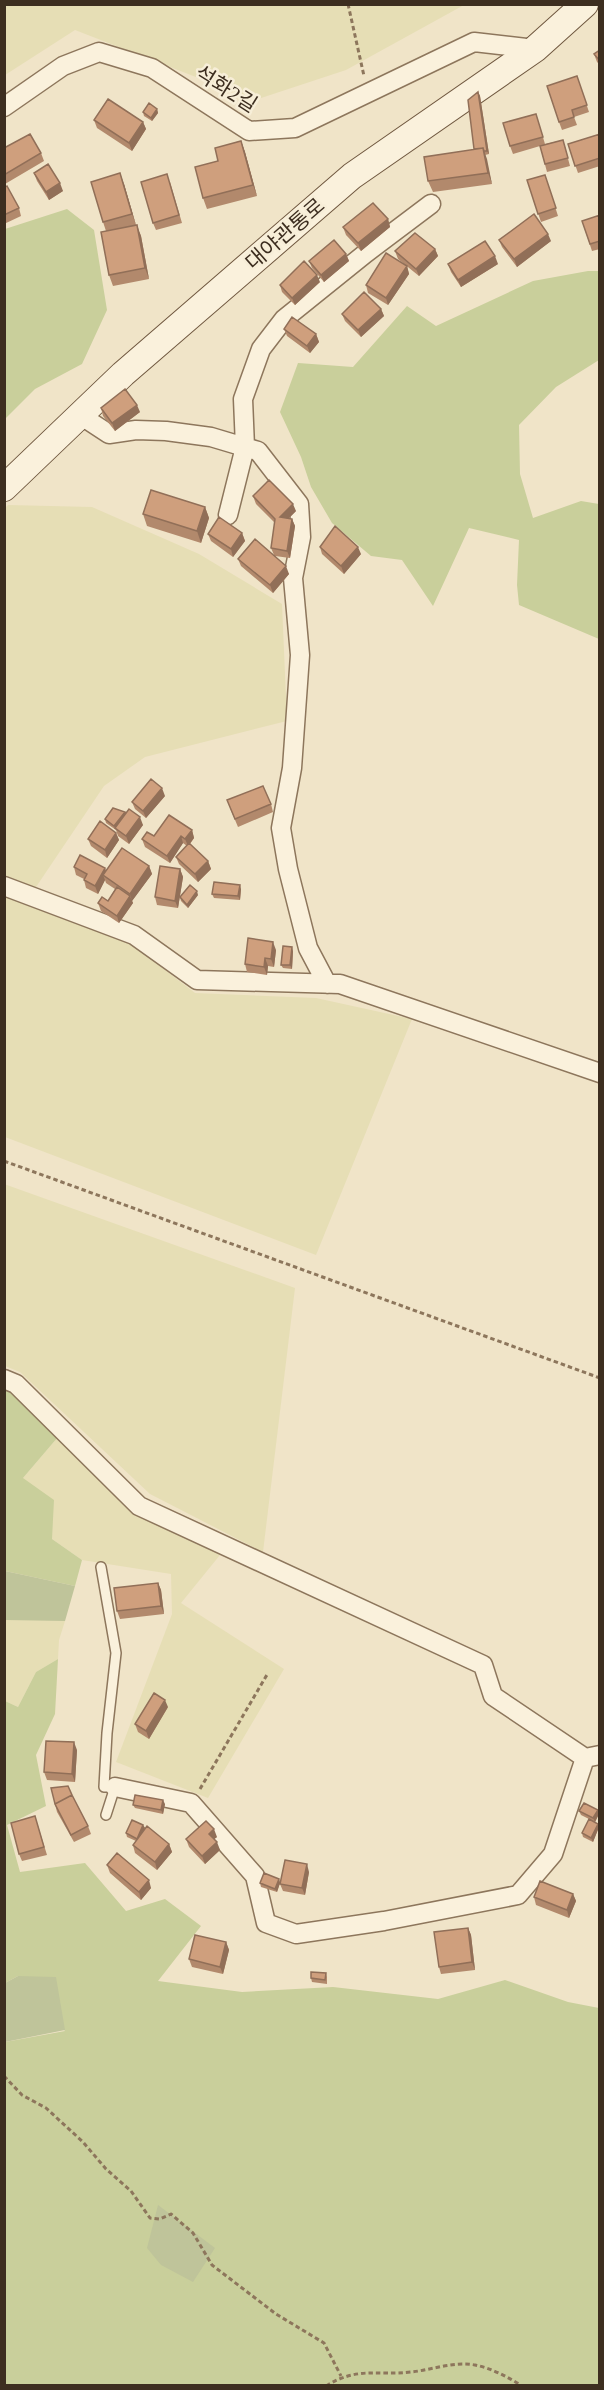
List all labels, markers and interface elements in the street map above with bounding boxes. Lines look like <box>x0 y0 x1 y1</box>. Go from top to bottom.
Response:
street label: 석화2길 <box>191 61 261 117</box>
street label: 대야관통로 <box>241 193 329 275</box>

